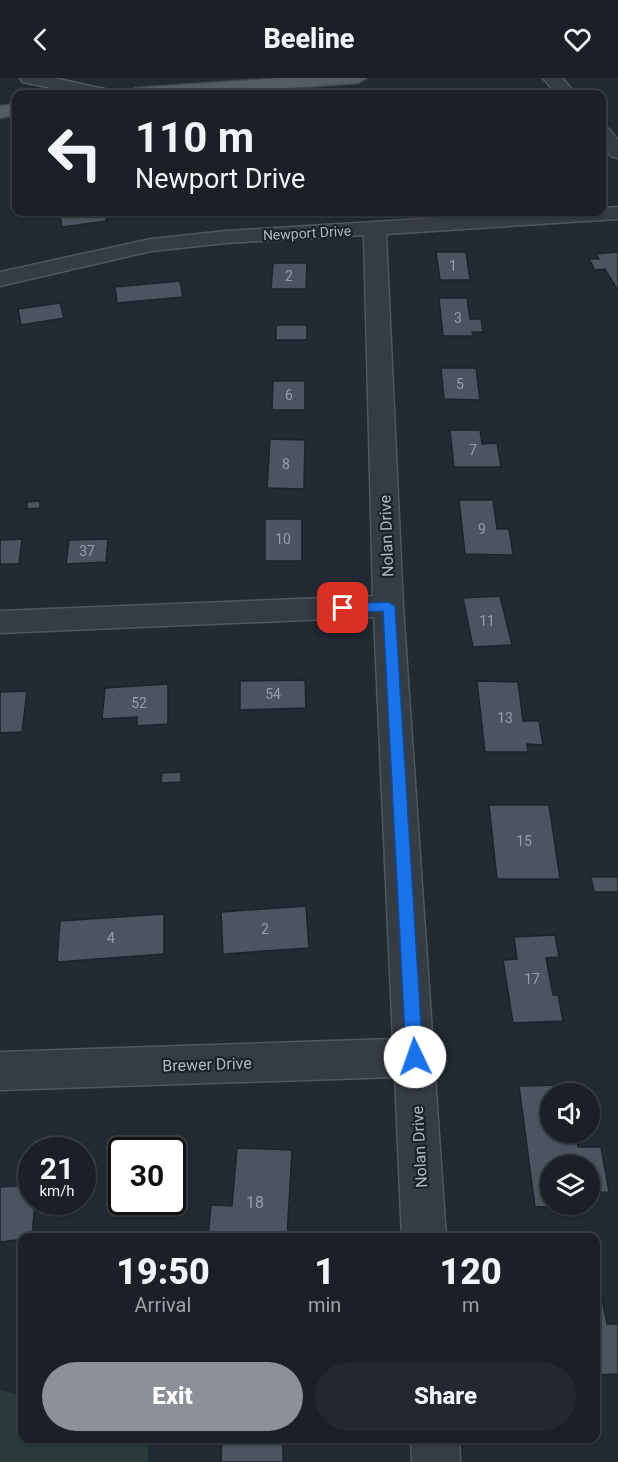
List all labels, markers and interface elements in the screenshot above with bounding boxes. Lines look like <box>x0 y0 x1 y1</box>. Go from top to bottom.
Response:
icon: back <box>24 23 57 56</box>
text: Beeline <box>263 23 355 55</box>
icon: heart <box>561 23 594 56</box>
text: 110 m <box>135 113 254 162</box>
icon: left <box>36 114 114 192</box>
text: Newport Drive <box>135 163 305 195</box>
street label: Newport Drive <box>262 223 352 243</box>
house number: 1 <box>449 258 457 274</box>
house number: 2 <box>285 268 293 284</box>
house number: 3 <box>454 310 462 326</box>
house number: 5 <box>456 376 464 392</box>
house number: 6 <box>285 387 293 403</box>
house number: 7 <box>469 442 477 458</box>
house number: 8 <box>282 456 290 472</box>
street label: Nolan Drive <box>376 495 397 577</box>
house number: 9 <box>478 521 486 537</box>
house number: 10 <box>275 531 291 547</box>
house number: 37 <box>79 543 95 559</box>
pin <box>317 582 368 633</box>
icon: arrive <box>326 591 359 624</box>
house number: 11 <box>479 613 495 629</box>
house number: 54 <box>265 686 281 702</box>
house number: 52 <box>131 695 147 711</box>
house number: 13 <box>497 710 513 726</box>
house number: 15 <box>516 833 532 849</box>
house number: 2 <box>261 921 269 937</box>
house number: 4 <box>107 930 115 946</box>
house number: 17 <box>524 971 540 987</box>
position arrow <box>383 1025 447 1089</box>
street label: Brewer Drive <box>162 1053 252 1076</box>
map controls <box>540 1083 600 1215</box>
button: sound <box>540 1083 600 1143</box>
street label: Nolan Drive <box>408 1106 431 1188</box>
speed limit sign: 30 <box>108 1137 186 1215</box>
text: 21 <box>40 1151 74 1186</box>
button: layers <box>540 1155 600 1215</box>
text: km/h <box>39 1182 75 1200</box>
house number: 18 <box>246 1193 264 1212</box>
text: 19:50 <box>116 1251 210 1293</box>
text: 1 <box>314 1251 335 1293</box>
text: 120 <box>440 1251 502 1293</box>
text: Arrival <box>135 1293 191 1317</box>
text: min <box>308 1293 341 1317</box>
text: m <box>462 1293 479 1317</box>
button: Exit <box>42 1362 303 1431</box>
button: Share <box>315 1362 576 1431</box>

